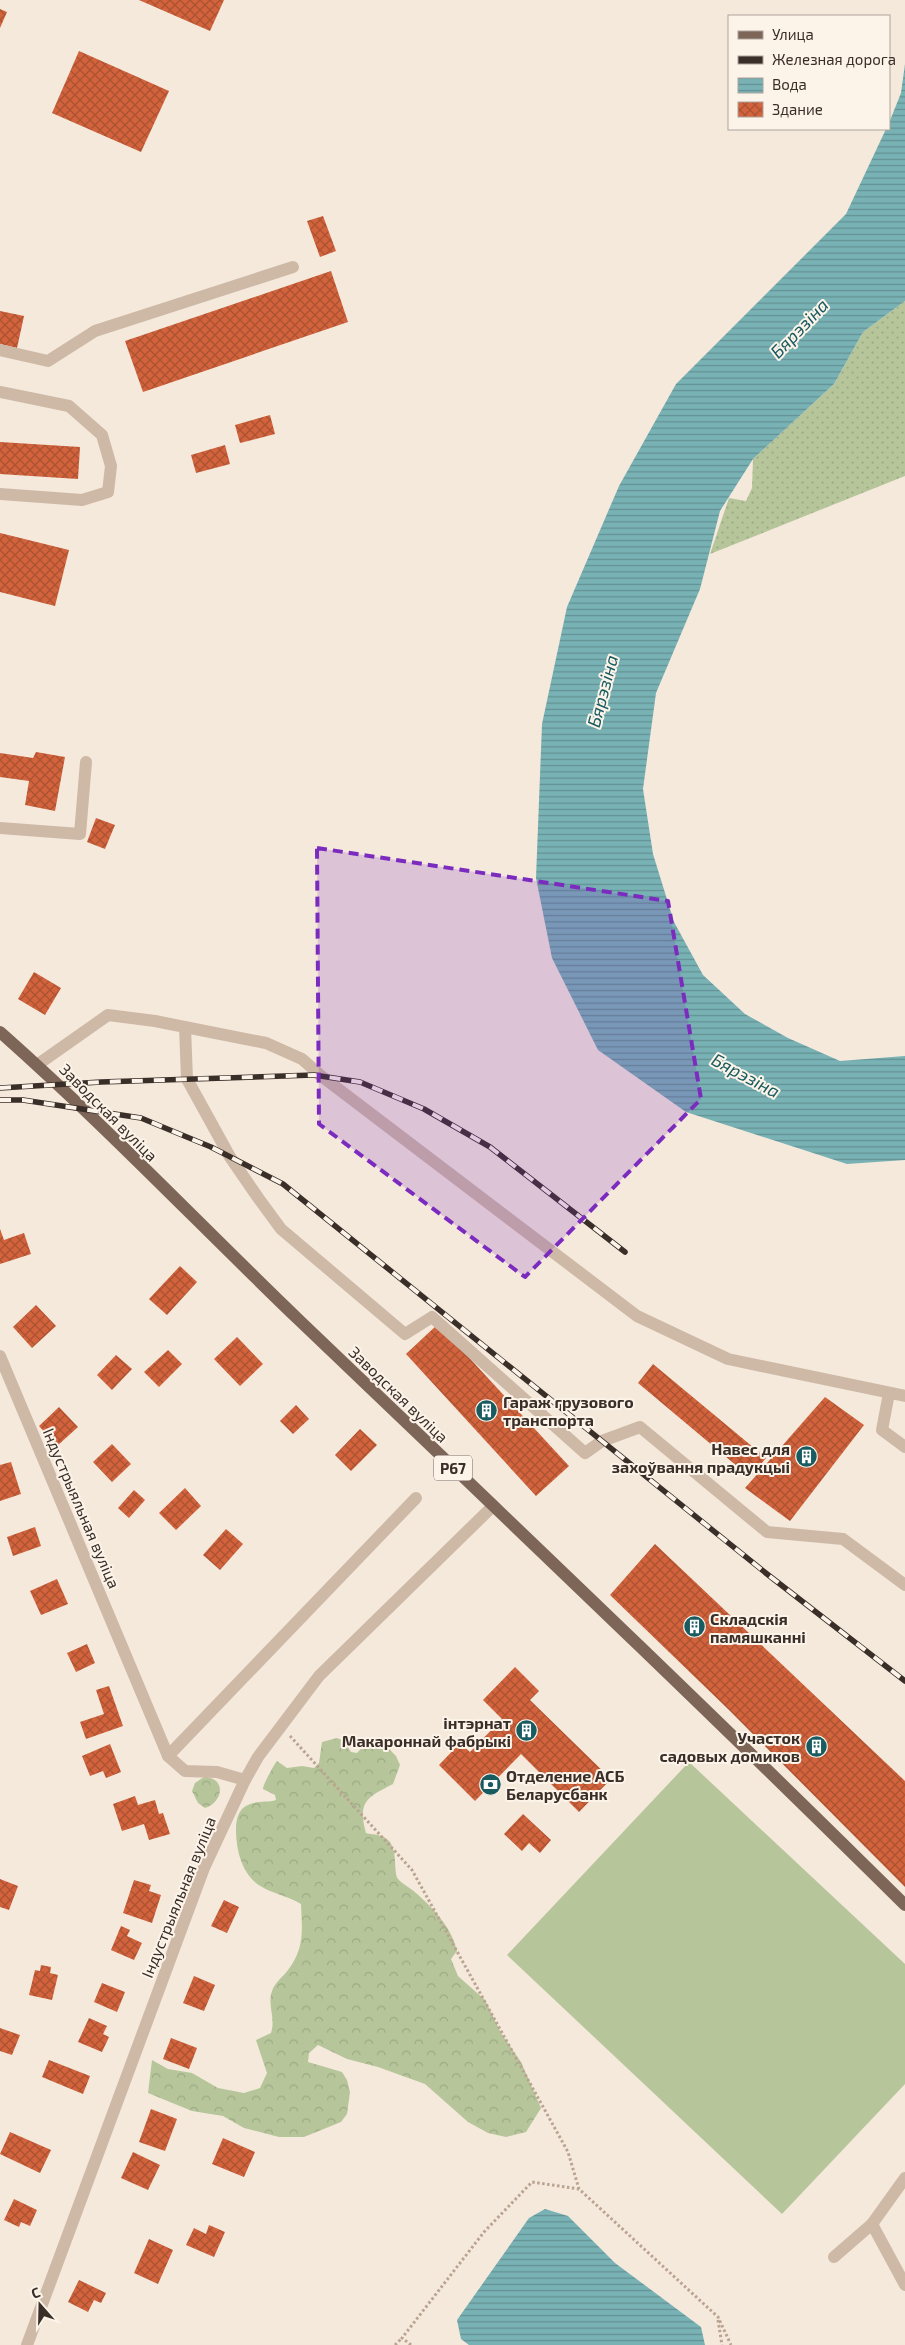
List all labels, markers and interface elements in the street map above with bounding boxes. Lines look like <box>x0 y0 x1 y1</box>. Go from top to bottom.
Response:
legend <box>728 15 890 130</box>
text: Улица <box>772 25 814 43</box>
text: Железная дорога <box>772 50 896 68</box>
text: Вода <box>772 75 807 93</box>
text: Здание <box>772 100 823 118</box>
water label: Бярэзіна <box>765 294 833 362</box>
water label: Бярэзіна <box>582 652 622 730</box>
water label: Бярэзіна <box>708 1048 784 1102</box>
street label: Заводская вуліца <box>55 1059 162 1166</box>
street label: Заводская вуліца <box>345 1342 452 1447</box>
place label: Гараж грузового транспорта <box>503 1392 634 1429</box>
building icon: Гараж грузового транспорта <box>475 1398 499 1422</box>
street label: Індустрыяльная вуліца <box>39 1425 124 1591</box>
place label: Навес для захоўвання прадукцыі <box>612 1439 790 1476</box>
building icon: Навес для захоўвання прадукцыі <box>794 1445 818 1469</box>
road number: Р67 <box>434 1456 472 1480</box>
place label: Складскія памяшканні <box>710 1609 806 1646</box>
building icon: Складскія памяшканні <box>682 1615 706 1639</box>
place label: інтэрнат Макароннай фабрыкі <box>342 1713 511 1750</box>
building icon: інтэрнат Макароннай фабрыкі <box>515 1719 539 1743</box>
place label: Участок садовых домиков <box>659 1728 800 1765</box>
building icon: Участок садовых домиков <box>804 1734 828 1758</box>
place label: Отделение АСБ Беларусбанк <box>506 1766 624 1803</box>
bank icon: Отделение АСБ Беларусбанк <box>478 1772 502 1796</box>
street label: Індустрыяльная вуліца <box>137 1814 220 1981</box>
north arrow <box>15 2280 65 2330</box>
text: С <box>29 2283 42 2302</box>

